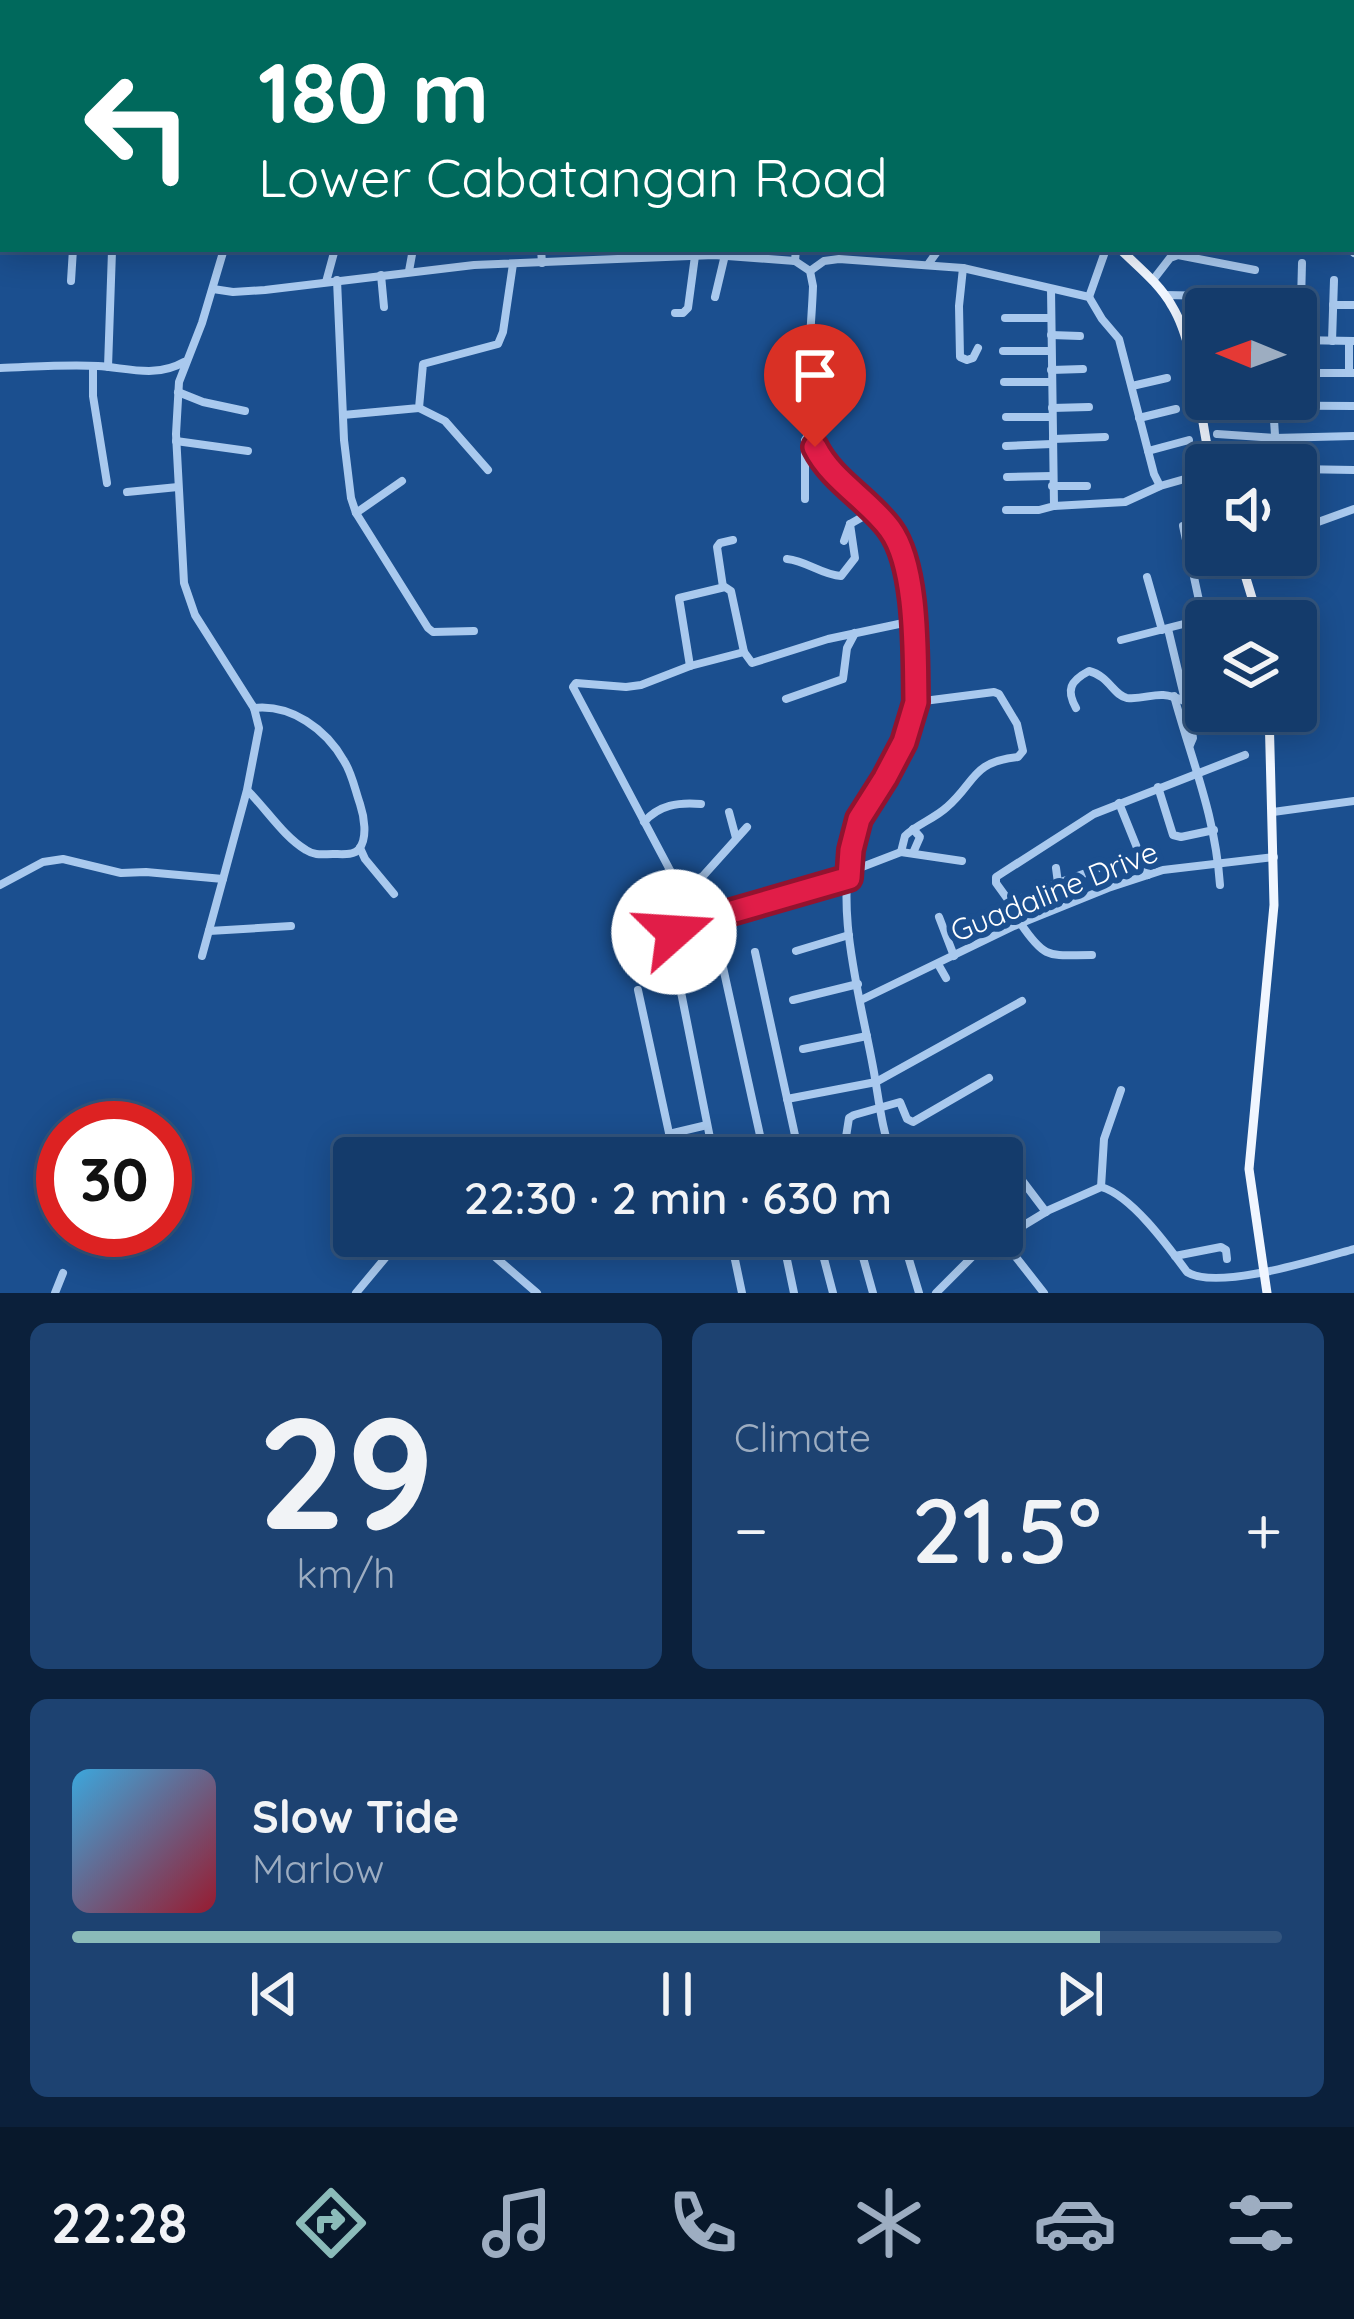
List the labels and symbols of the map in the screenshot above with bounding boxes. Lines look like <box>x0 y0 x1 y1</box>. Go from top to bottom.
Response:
north arrow <box>1185 288 1317 420</box>
pin <box>764 324 866 447</box>
street label: Guadaline Drive <box>945 832 1163 950</box>
position arrow <box>611 869 737 995</box>
speed limit sign: 30 <box>36 1101 192 1257</box>

